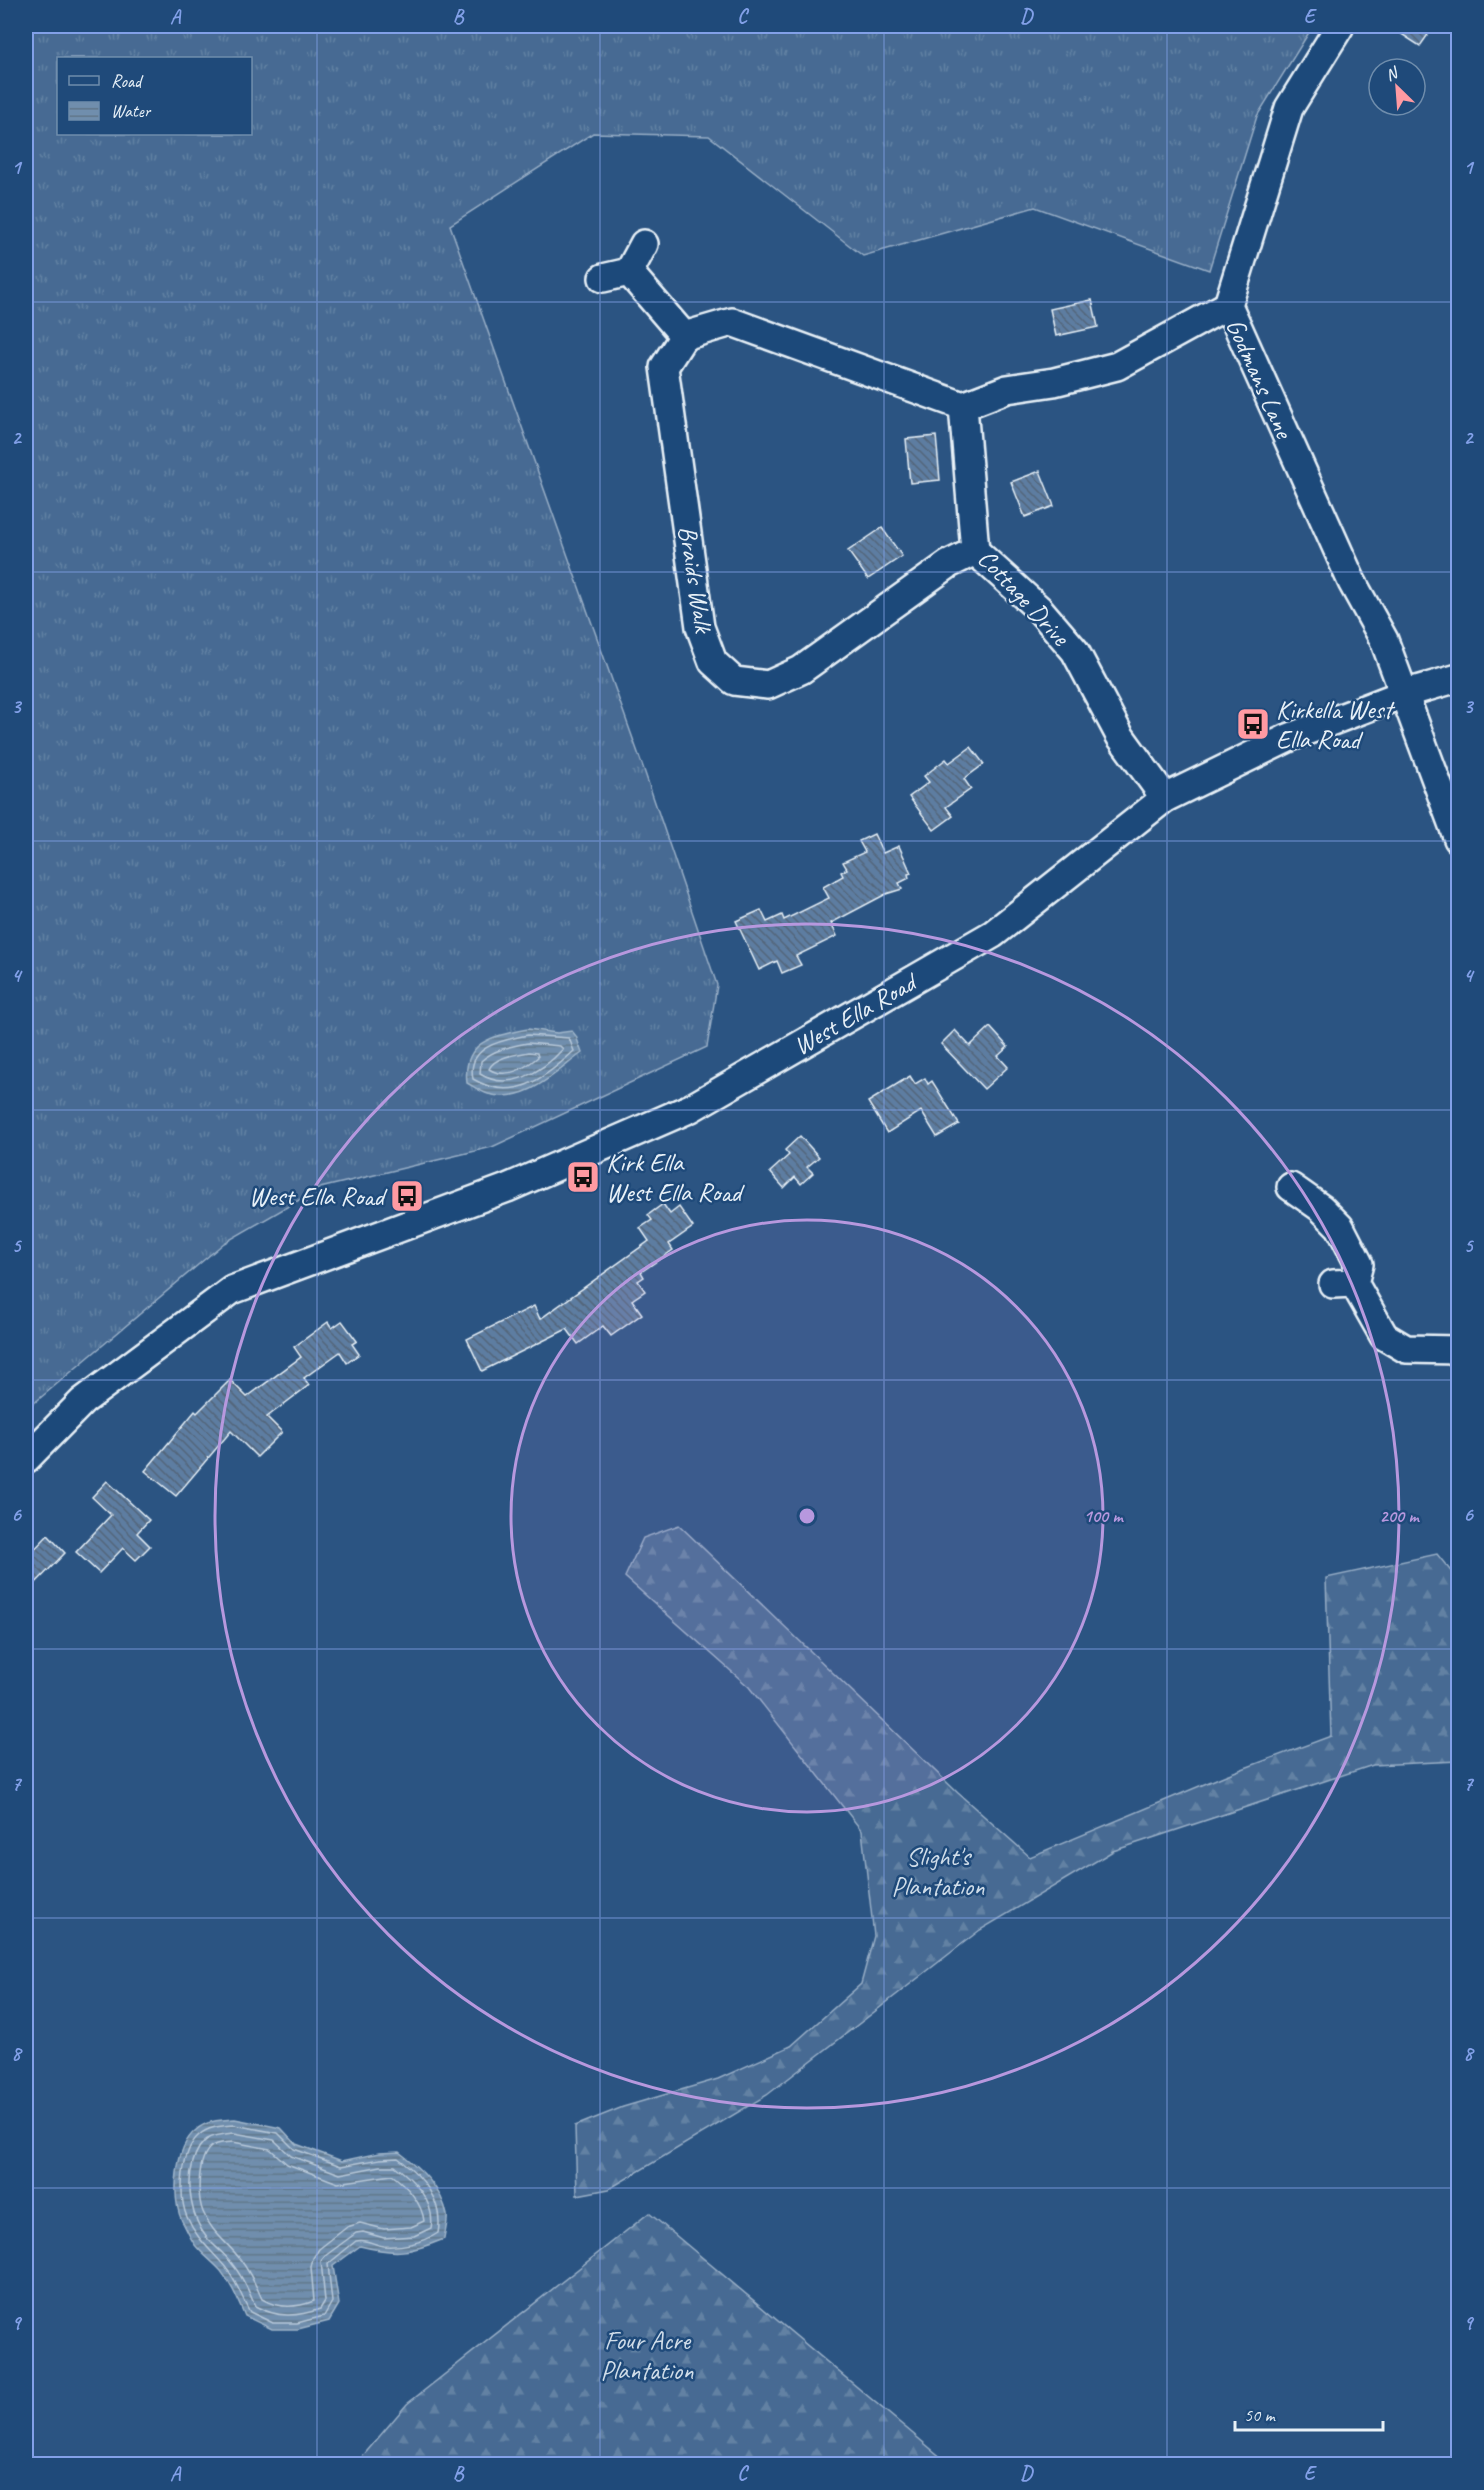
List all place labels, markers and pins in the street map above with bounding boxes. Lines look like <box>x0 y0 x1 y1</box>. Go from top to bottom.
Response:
place label: Kirkella West Ella Road <box>1276 693 1395 756</box>
bus stop icon: Kirkella West Ella Road <box>1235 706 1271 742</box>
place label: Kirk Ella West Ella Road <box>606 1146 745 1209</box>
bus stop icon: Kirk Ella West Ella Road <box>565 1159 601 1195</box>
bus stop icon: West Ella Road <box>389 1178 425 1214</box>
place label: West Ella Road <box>249 1180 388 1213</box>
centre of rings <box>797 1506 817 1526</box>

